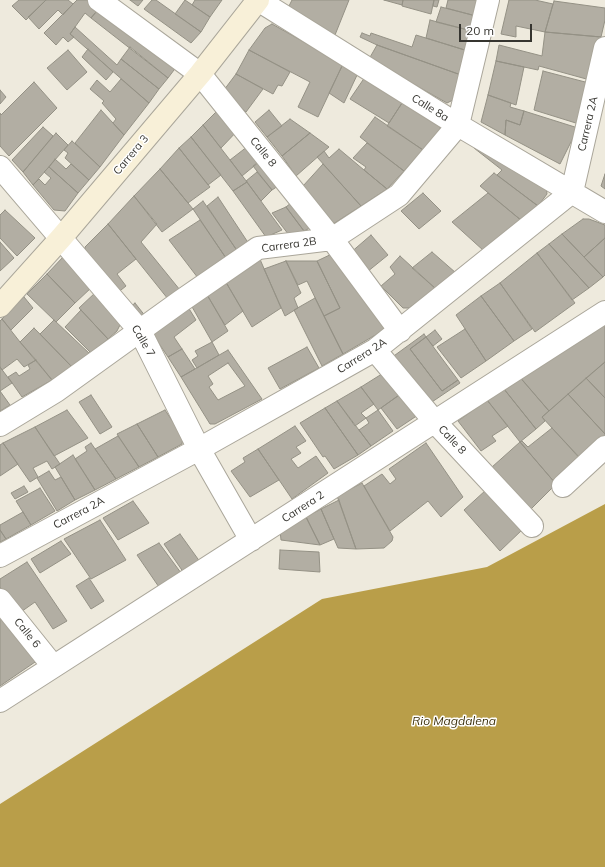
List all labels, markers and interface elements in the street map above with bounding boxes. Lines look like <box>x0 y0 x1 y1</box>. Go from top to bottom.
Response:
scale bar <box>461 16 534 42</box>
text: 20 m <box>466 23 494 38</box>
street label: Calle 8a <box>409 91 451 125</box>
street label: Carrera 2A <box>575 95 601 153</box>
street label: Carrera 3 <box>111 132 151 178</box>
street label: Calle 8 <box>247 134 279 170</box>
street label: Carrera 2B <box>261 235 317 255</box>
street label: Calle 7 <box>128 323 158 359</box>
street label: Carrera 2A <box>335 336 389 376</box>
street label: Calle 8 <box>435 423 469 457</box>
street label: Carrera 2 <box>279 488 327 526</box>
street label: Carrera 2A <box>51 494 107 532</box>
street label: Calle 6 <box>11 615 43 651</box>
water label: Rio Magdalena <box>412 714 496 728</box>

